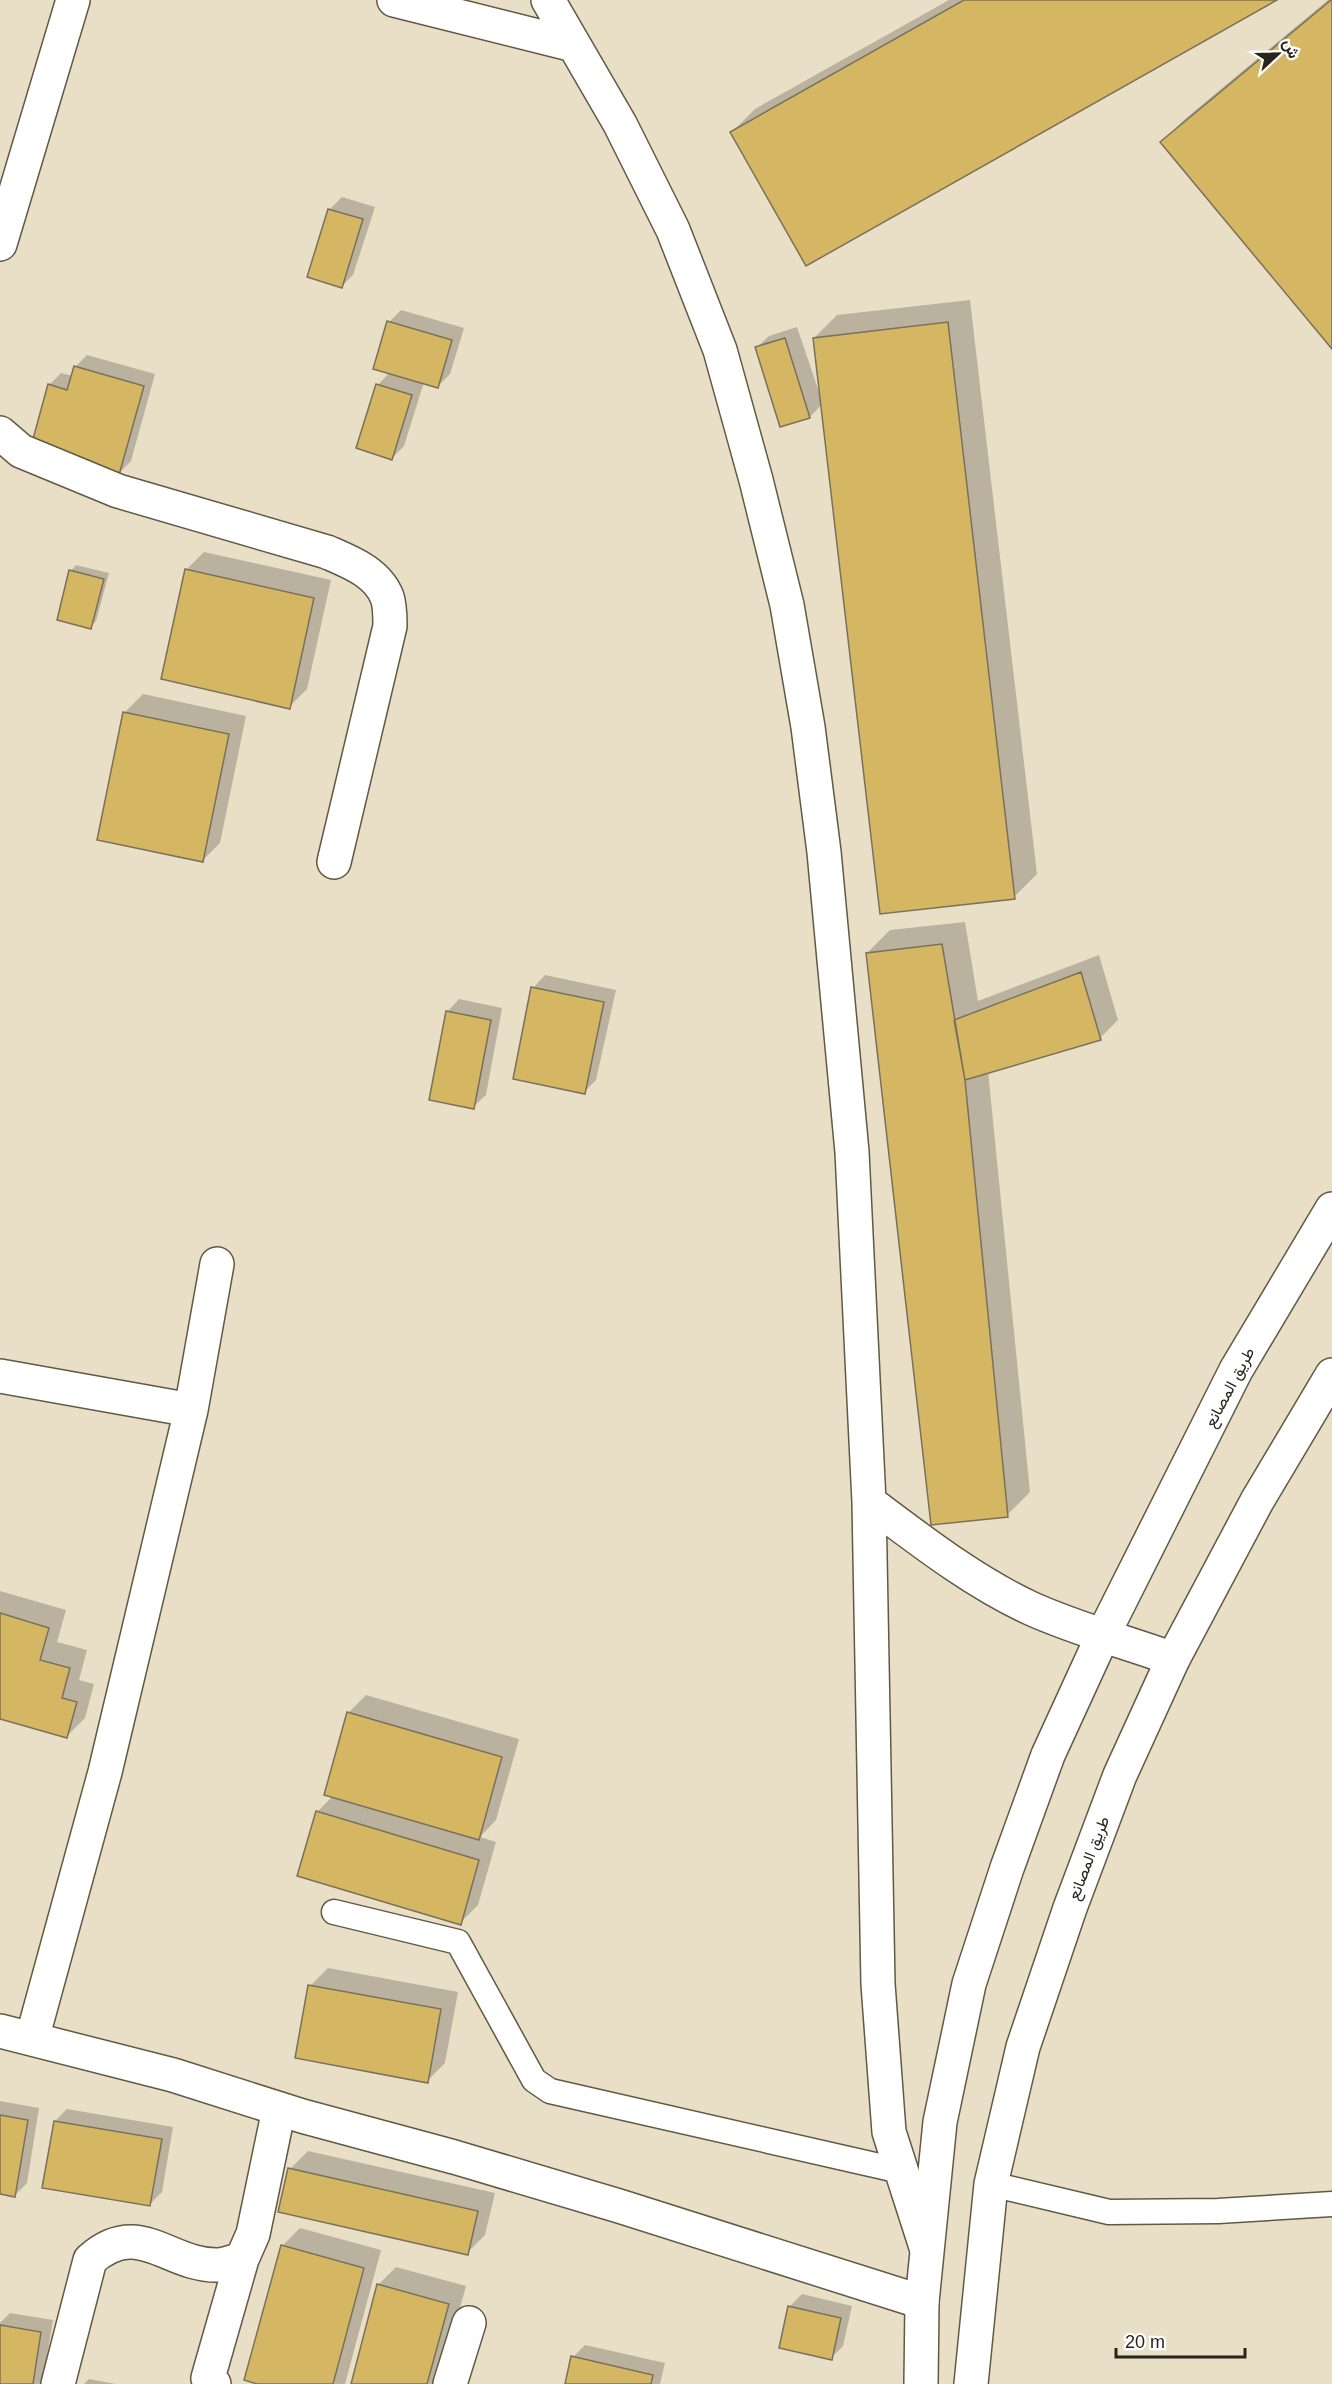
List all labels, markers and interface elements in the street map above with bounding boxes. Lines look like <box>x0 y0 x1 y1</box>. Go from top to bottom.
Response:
north arrow <box>1248 24 1308 84</box>
text: ش <box>1279 36 1303 61</box>
street label: طريق المصانع <box>1201 1344 1260 1431</box>
street label: طريق المصانع <box>1065 1814 1115 1903</box>
scale bar <box>1116 2321 1245 2359</box>
text: 20 m <box>1125 2332 1165 2352</box>

